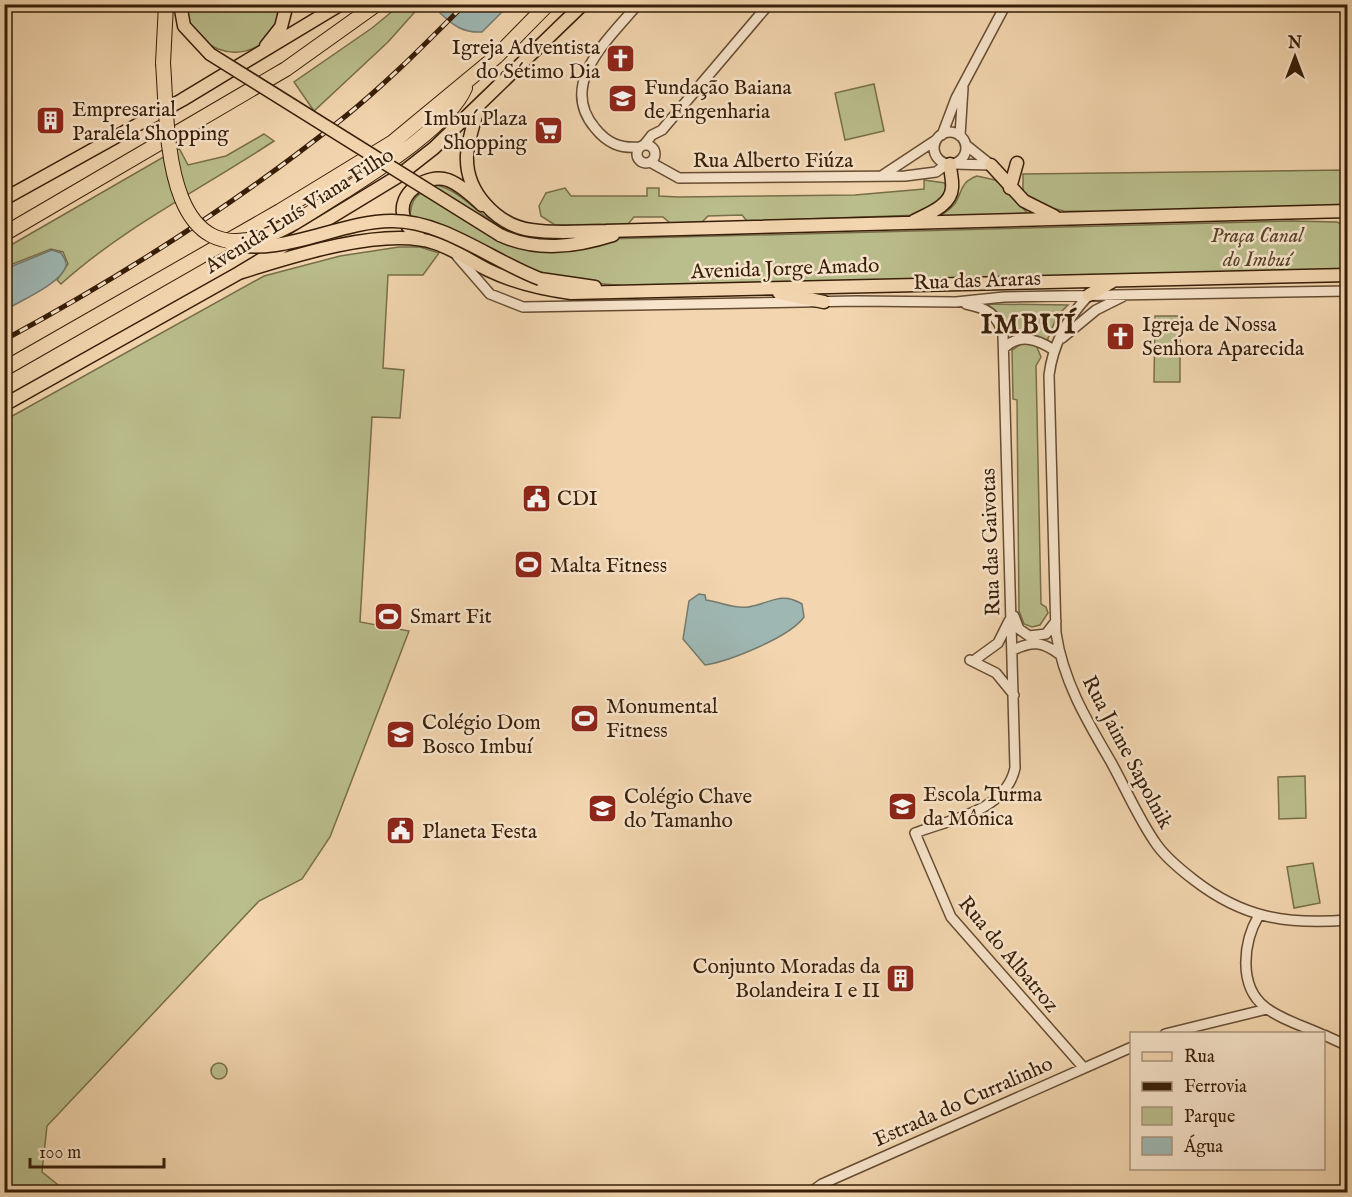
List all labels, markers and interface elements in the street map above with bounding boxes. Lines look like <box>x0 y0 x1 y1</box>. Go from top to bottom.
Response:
north arrow <box>1265 27 1325 87</box>
text: N <box>1287 34 1302 54</box>
place label: Igreja Adventista do Sétimo Dia <box>452 35 601 86</box>
church icon: Igreja Adventista do Sétimo Dia <box>605 43 637 75</box>
place label: Fundação Baiana de Engenharia <box>644 75 792 126</box>
school or university icon: Fundação Baiana de Engenharia <box>607 83 639 115</box>
place label: Empresarial Paralela Shopping <box>72 97 229 148</box>
building icon: Empresarial Paralela Shopping <box>35 105 67 137</box>
place label: Imbuí Plaza Shopping <box>424 106 528 157</box>
supermarket icon: Imbuí Plaza Shopping <box>532 114 564 146</box>
street label: Avenida Luís Viana Filho <box>199 142 399 281</box>
street label: Rua Alberto Fiúza <box>693 148 854 175</box>
park label: Praça Canal do Imbuí <box>1211 223 1305 274</box>
street label: Avenida Jorge Amado <box>689 253 880 286</box>
street label: Rua das Araras <box>913 266 1041 297</box>
district label: IMBUÍ <box>981 307 1077 343</box>
place label: Igreja de Nossa Senhora Aparecida <box>1142 312 1305 363</box>
church icon: Igreja de Nossa Senhora Aparecida <box>1105 320 1137 352</box>
street label: Rua das Gaivotas <box>975 467 1008 616</box>
public building icon: CDI <box>520 482 552 514</box>
place label: CDI <box>557 486 598 513</box>
sports icon: Malta Fitness <box>513 549 545 581</box>
place label: Malta Fitness <box>550 553 667 580</box>
sports icon: Smart Fit <box>373 600 405 632</box>
place label: Smart Fit <box>410 604 492 631</box>
street label: Rua Jaime Sapolnik <box>1075 671 1179 835</box>
place label: Monumental Fitness <box>606 694 718 745</box>
sports icon: Monumental Fitness <box>569 702 601 734</box>
place label: Colégio Dom Bosco Imbuí <box>422 710 541 761</box>
school or university icon: Colégio Dom Bosco Imbuí <box>385 718 417 750</box>
place label: Escola Turma da Mônica <box>923 782 1043 833</box>
place label: Colégio Chave do Tamanho <box>624 784 753 835</box>
school or university icon: Escola Turma da Mônica <box>886 790 918 822</box>
school or university icon: Colégio Chave do Tamanho <box>587 792 619 824</box>
public building icon: Planeta Festa <box>385 815 417 847</box>
place label: Planeta Festa <box>422 819 538 846</box>
street label: Rua do Albatroz <box>951 891 1065 1019</box>
place label: Conjunto Moradas da Bolandeira I e II <box>693 954 881 1005</box>
building icon: Conjunto Moradas da Bolandeira I e II <box>885 962 917 994</box>
legend <box>1130 1032 1325 1170</box>
text: Rua <box>1184 1046 1215 1069</box>
street label: Estrada do Curralinho <box>870 1051 1057 1154</box>
text: Ferrovia <box>1184 1076 1247 1099</box>
text: Parque <box>1184 1106 1235 1129</box>
scale bar <box>30 1131 164 1169</box>
text: Água <box>1183 1134 1223 1159</box>
text: 100 m <box>39 1142 81 1165</box>

